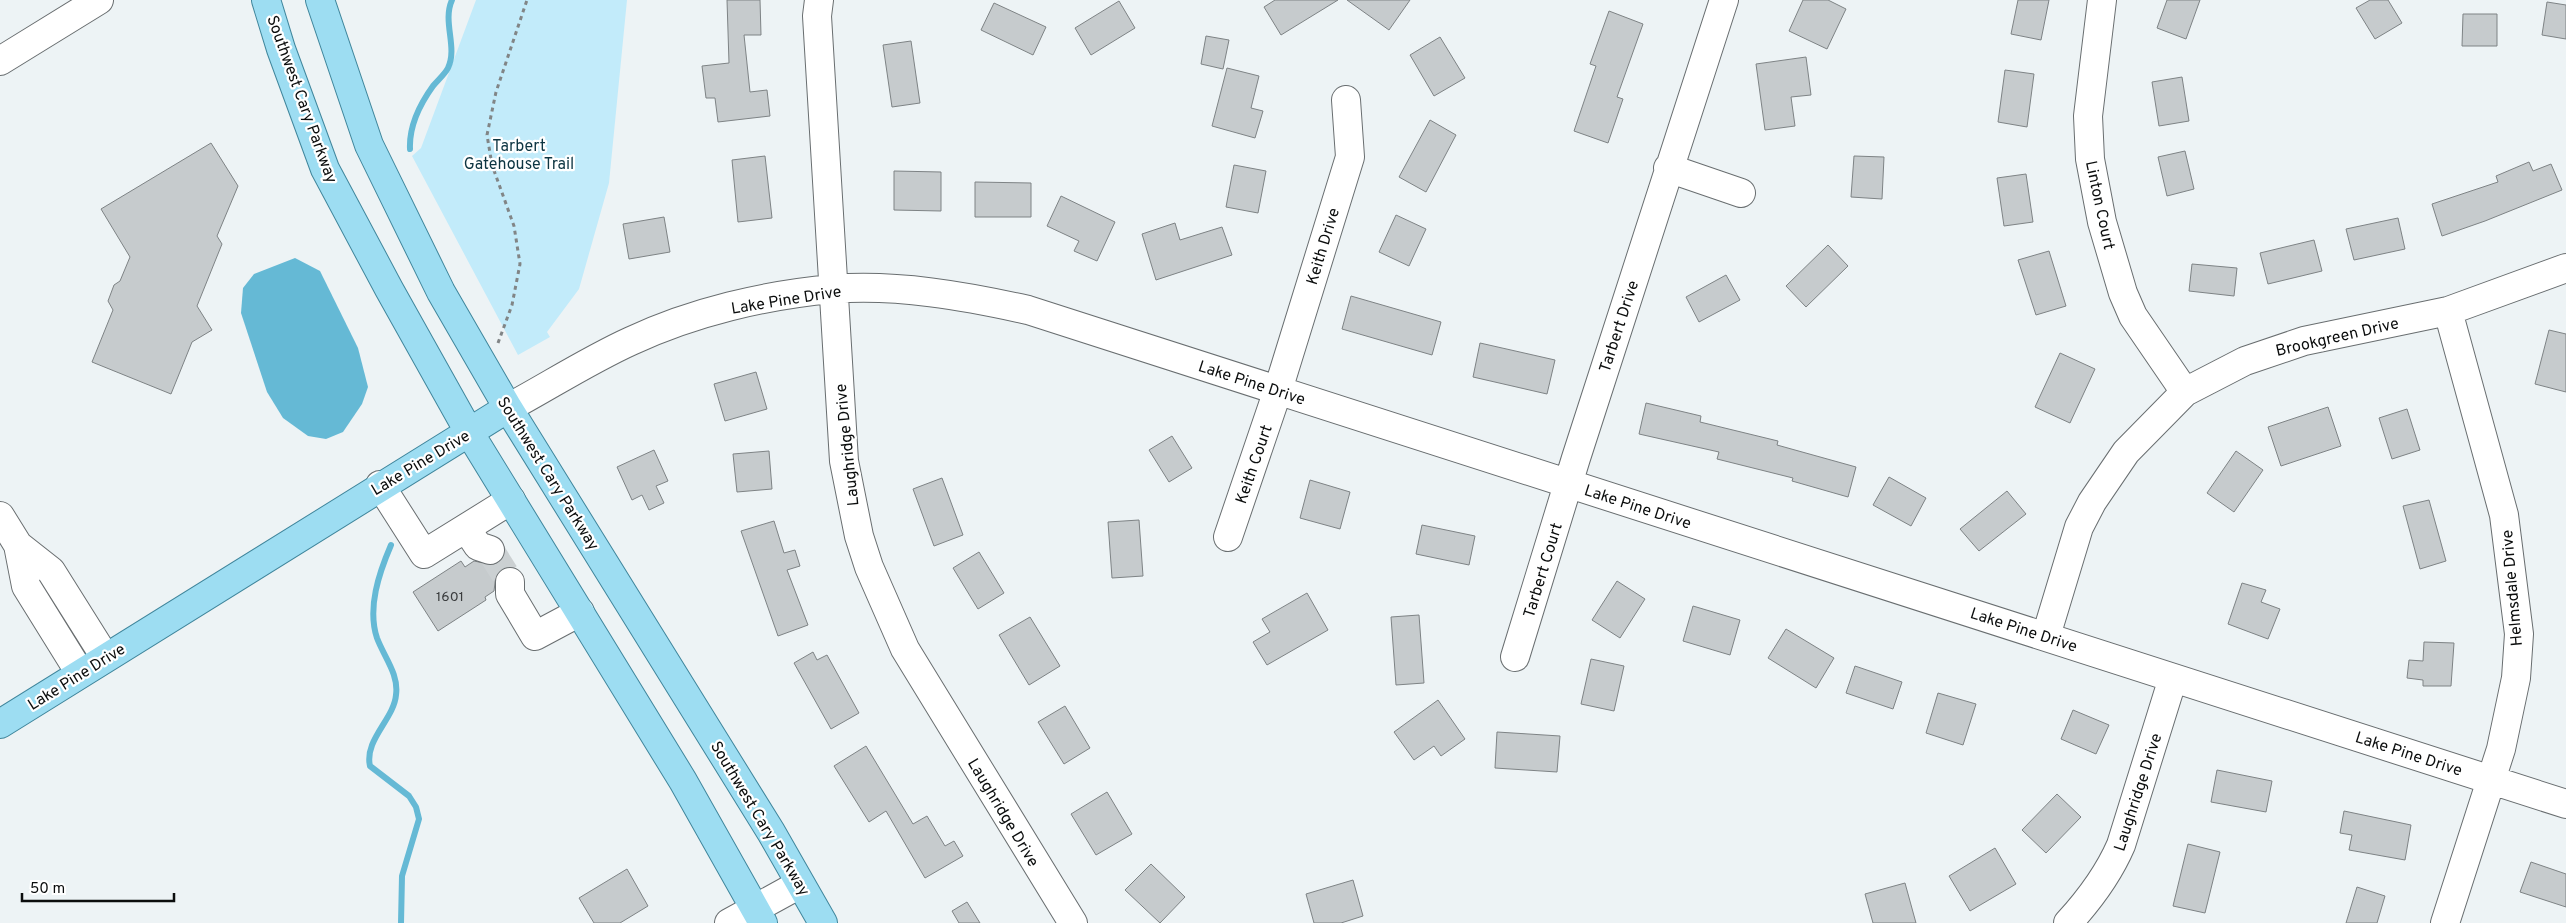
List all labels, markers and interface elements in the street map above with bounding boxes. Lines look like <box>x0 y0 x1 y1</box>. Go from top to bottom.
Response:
street label: Southwest Cary Parkway <box>261 13 341 186</box>
park label: Tarbert Gatehouse Trail <box>464 137 574 175</box>
street label: Linton Court <box>2080 159 2118 252</box>
street label: Keith Drive <box>1303 206 1345 287</box>
street label: Tarbert Drive <box>1596 278 1644 375</box>
street label: Lake Pine Drive <box>730 282 843 320</box>
street label: Brookgreen Drive <box>2274 314 2401 362</box>
street label: Lake Pine Drive <box>1195 357 1307 411</box>
street label: Laughridge Drive <box>832 383 864 507</box>
street label: Southwest Cary Parkway <box>492 394 603 554</box>
street label: Keith Court <box>1232 422 1278 507</box>
street label: Lake Pine Drive <box>368 426 474 501</box>
street label: Lake Pine Drive <box>1581 481 1693 535</box>
street label: Tarbert Court <box>1520 521 1568 621</box>
street label: Helmsdale Drive <box>2498 529 2528 647</box>
house number: 1601 <box>436 589 464 606</box>
street label: Lake Pine Drive <box>1967 604 2079 658</box>
street label: Lake Pine Drive <box>25 640 130 716</box>
street label: Lake Pine Drive <box>2352 728 2464 782</box>
street label: Laughridge Drive <box>2110 731 2167 854</box>
street label: Southwest Cary Parkway <box>705 738 813 900</box>
street label: Laughridge Drive <box>962 755 1043 871</box>
scale bar <box>22 870 175 902</box>
text: 50 m <box>30 880 65 899</box>

